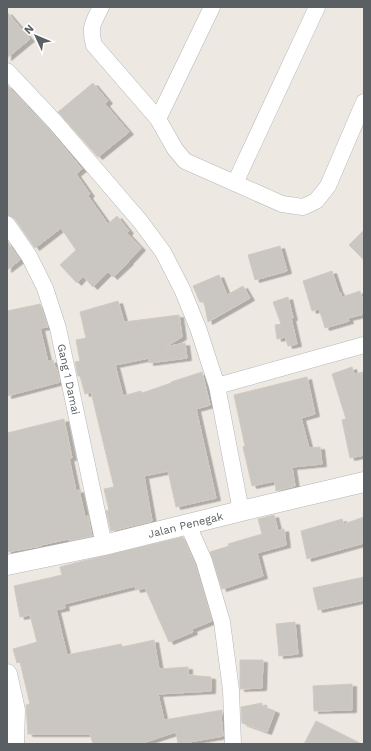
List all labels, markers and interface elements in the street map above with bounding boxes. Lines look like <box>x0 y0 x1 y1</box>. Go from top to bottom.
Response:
north arrow <box>16 16 56 56</box>
text: N <box>22 22 37 37</box>
street label: Gang 1 Damai <box>55 343 82 416</box>
street label: Jalan Penegak <box>147 510 225 541</box>

